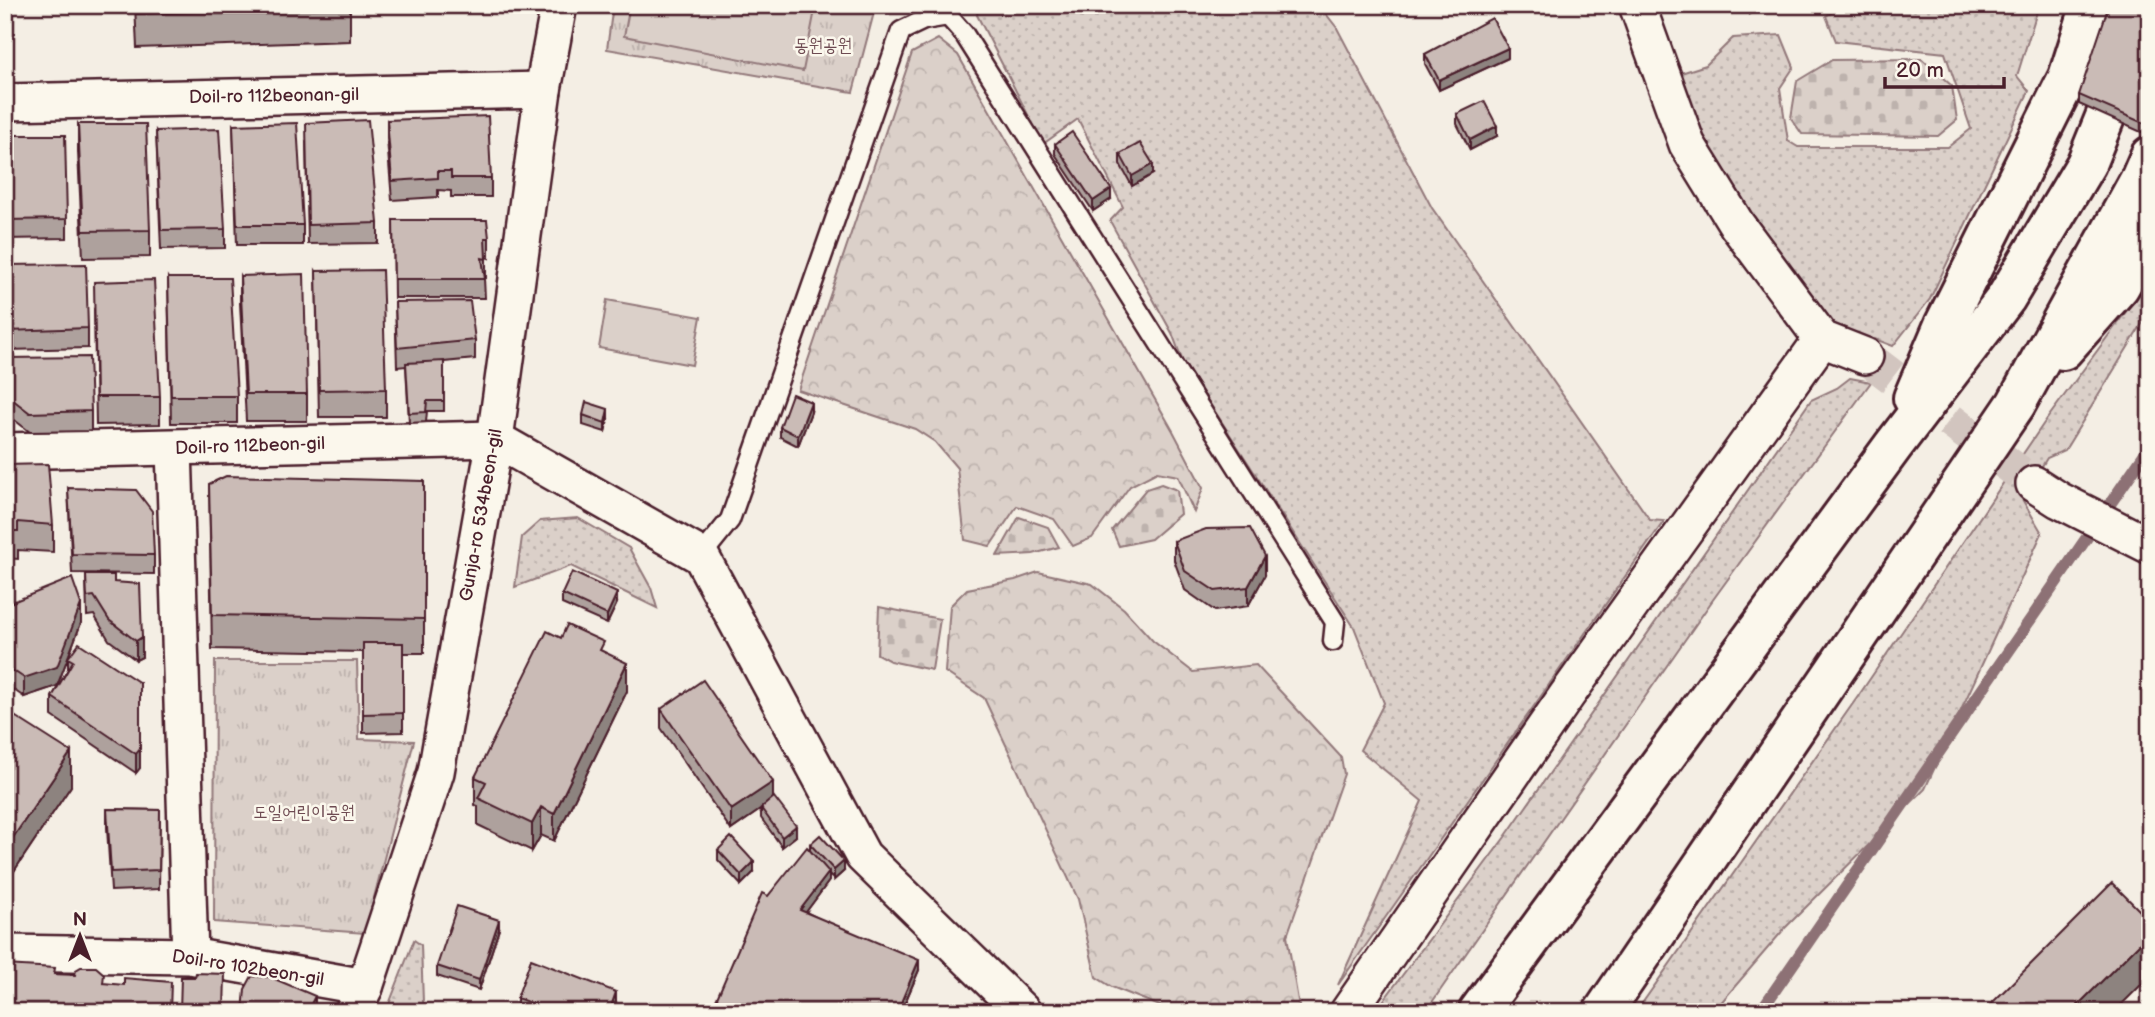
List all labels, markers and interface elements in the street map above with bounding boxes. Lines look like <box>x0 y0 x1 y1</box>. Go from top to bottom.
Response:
park label: 동원공원 <box>794 35 852 56</box>
scale bar <box>1885 46 2004 90</box>
text: 20 m <box>1896 58 1944 83</box>
street label: Doil-ro 112beonan-gil <box>189 84 359 108</box>
street label: Gunja-ro 534beon-gil <box>455 427 507 603</box>
street label: Doil-ro 112beon-gil <box>175 433 325 459</box>
park label: 도일어린이공원 <box>253 802 355 823</box>
north arrow <box>46 902 116 972</box>
text: N <box>73 909 87 932</box>
street label: Doil-ro 102beon-gil <box>170 946 326 990</box>

